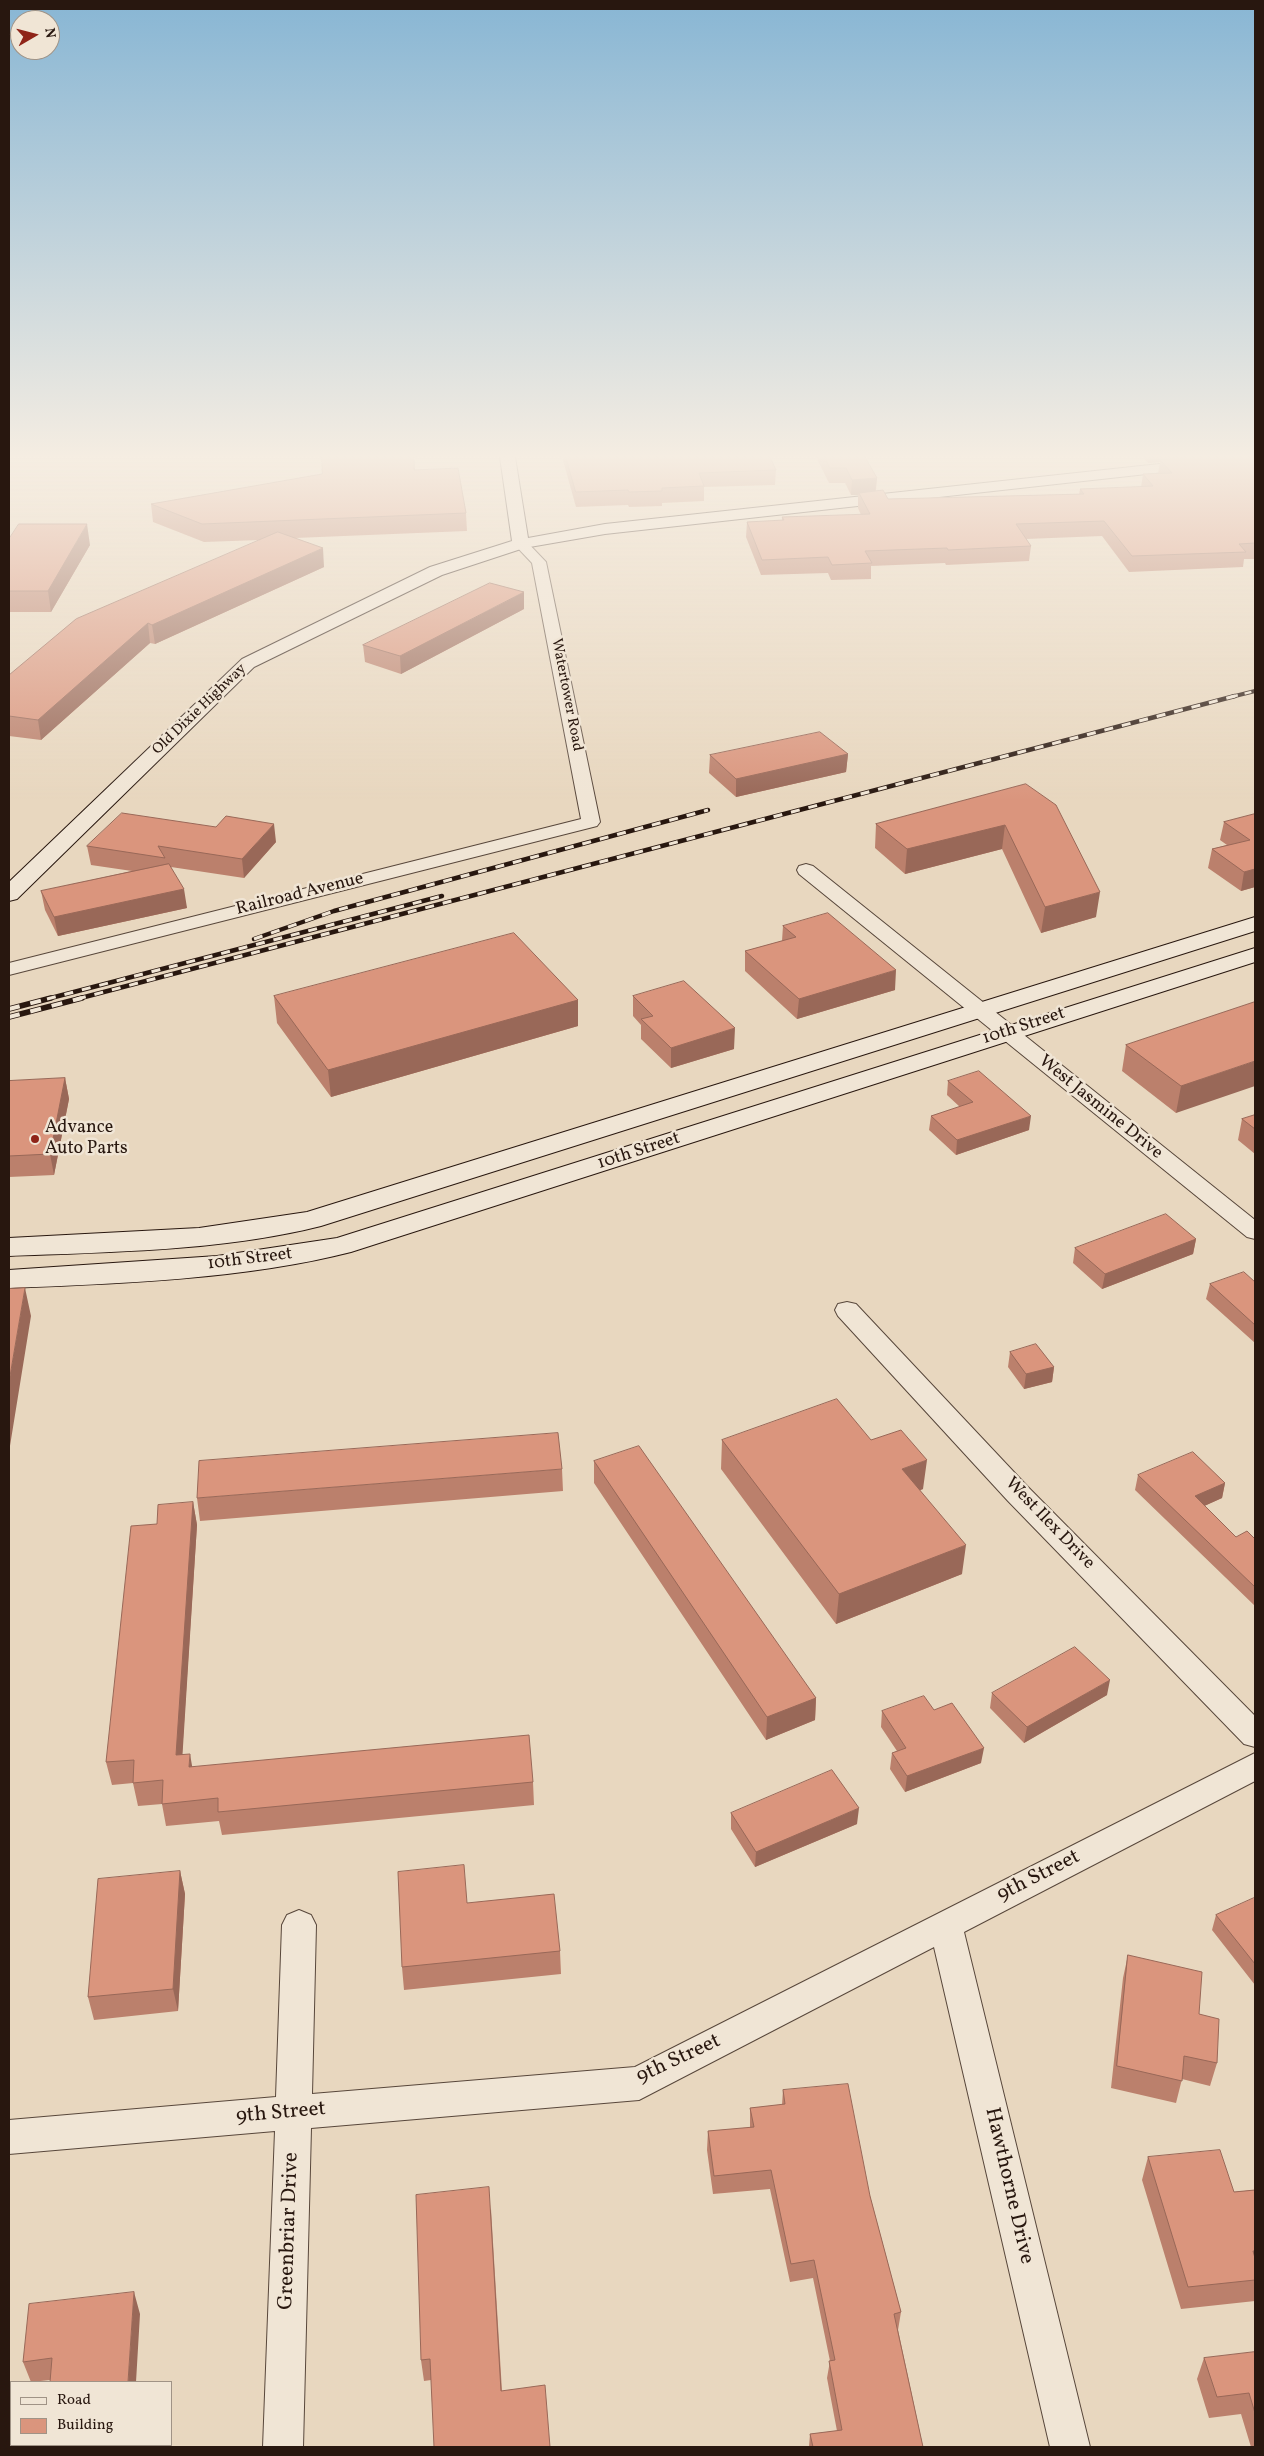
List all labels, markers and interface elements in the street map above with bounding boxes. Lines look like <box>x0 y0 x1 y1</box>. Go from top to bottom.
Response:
north arrow <box>10 10 60 60</box>
text: N <box>39 27 59 39</box>
street label: Watertower Road <box>546 637 586 753</box>
street label: Old Dixie Highway <box>149 661 251 759</box>
street label: Railroad Avenue <box>234 869 366 921</box>
street label: 10th Street <box>980 1003 1068 1051</box>
street label: West Jasmine Drive <box>1034 1051 1166 1165</box>
place label: Advance Auto Parts <box>45 1118 128 1160</box>
street label: 10th Street <box>595 1128 683 1176</box>
marker: Advance Auto Parts <box>29 1133 41 1145</box>
street label: 10th Street <box>206 1244 294 1276</box>
street label: West Ilex Drive <box>1000 1473 1098 1575</box>
street label: 9th Street <box>993 1845 1085 1909</box>
street label: 9th Street <box>633 2030 725 2090</box>
street label: 9th Street <box>235 2098 327 2130</box>
street label: Hawthorne Drive <box>978 2105 1038 2267</box>
street label: Greenbriar Drive <box>275 2152 305 2310</box>
legend <box>10 2381 172 2446</box>
text: Road <box>57 2390 91 2411</box>
text: Building <box>57 2415 113 2436</box>

